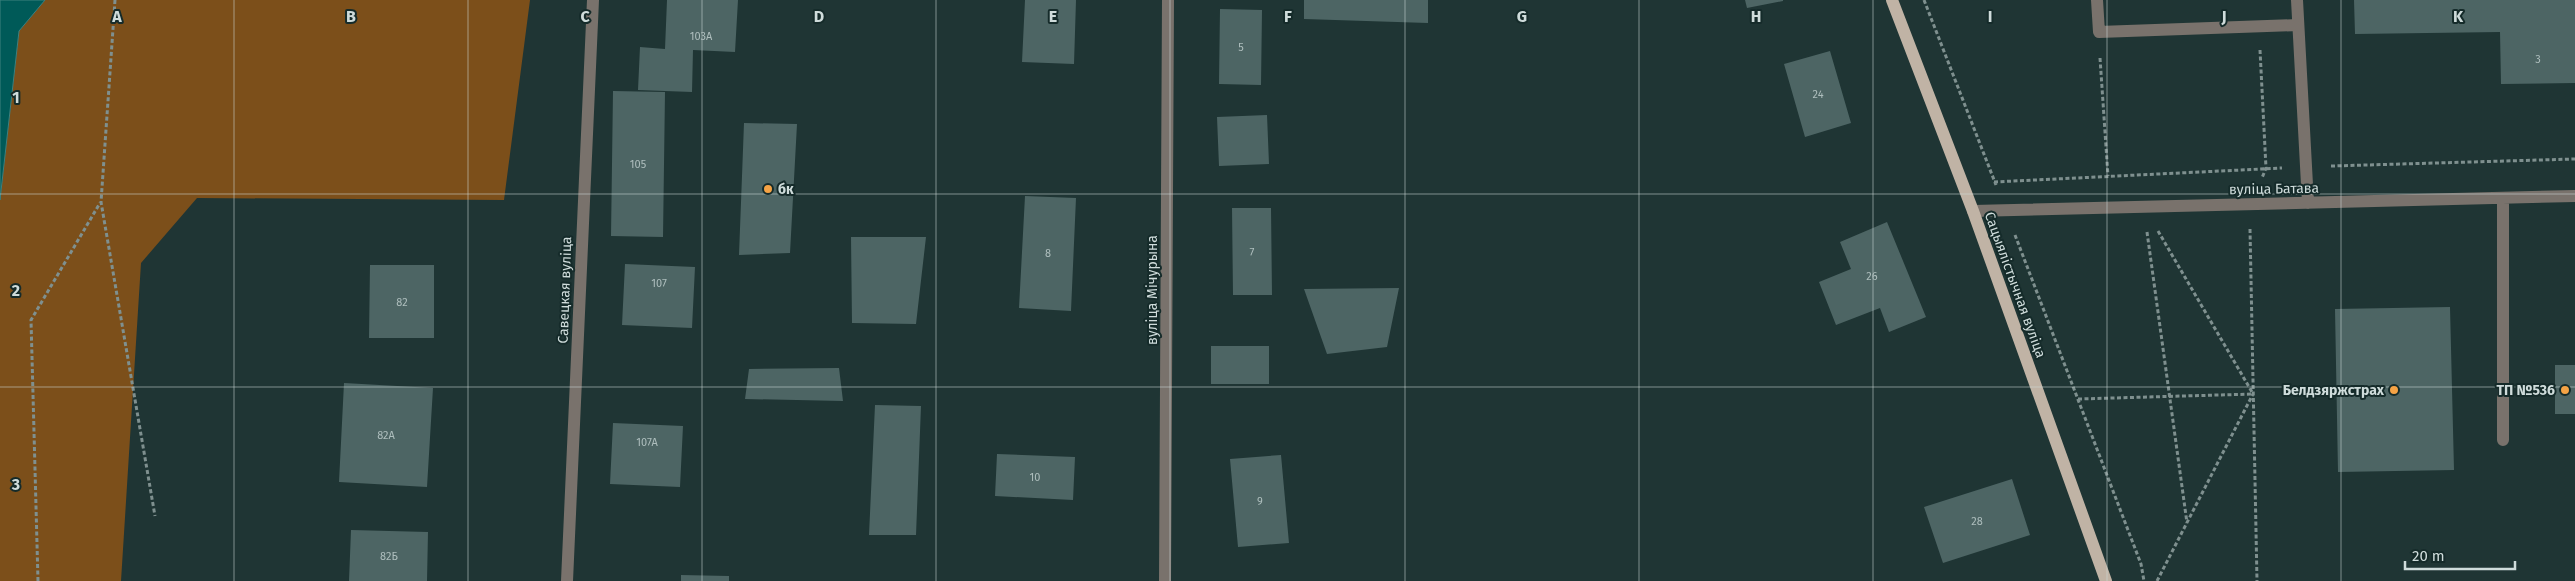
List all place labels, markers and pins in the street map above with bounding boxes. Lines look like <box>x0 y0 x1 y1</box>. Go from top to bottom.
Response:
place label: бк <box>778 181 794 198</box>
marker: бк <box>762 183 774 195</box>
place label: Белдзяржстрах <box>2283 382 2385 399</box>
place label: ТП №536 <box>2496 382 2555 399</box>
marker: Белдзяржстрах <box>2388 384 2400 396</box>
marker: ТП №536 <box>2559 384 2571 396</box>

